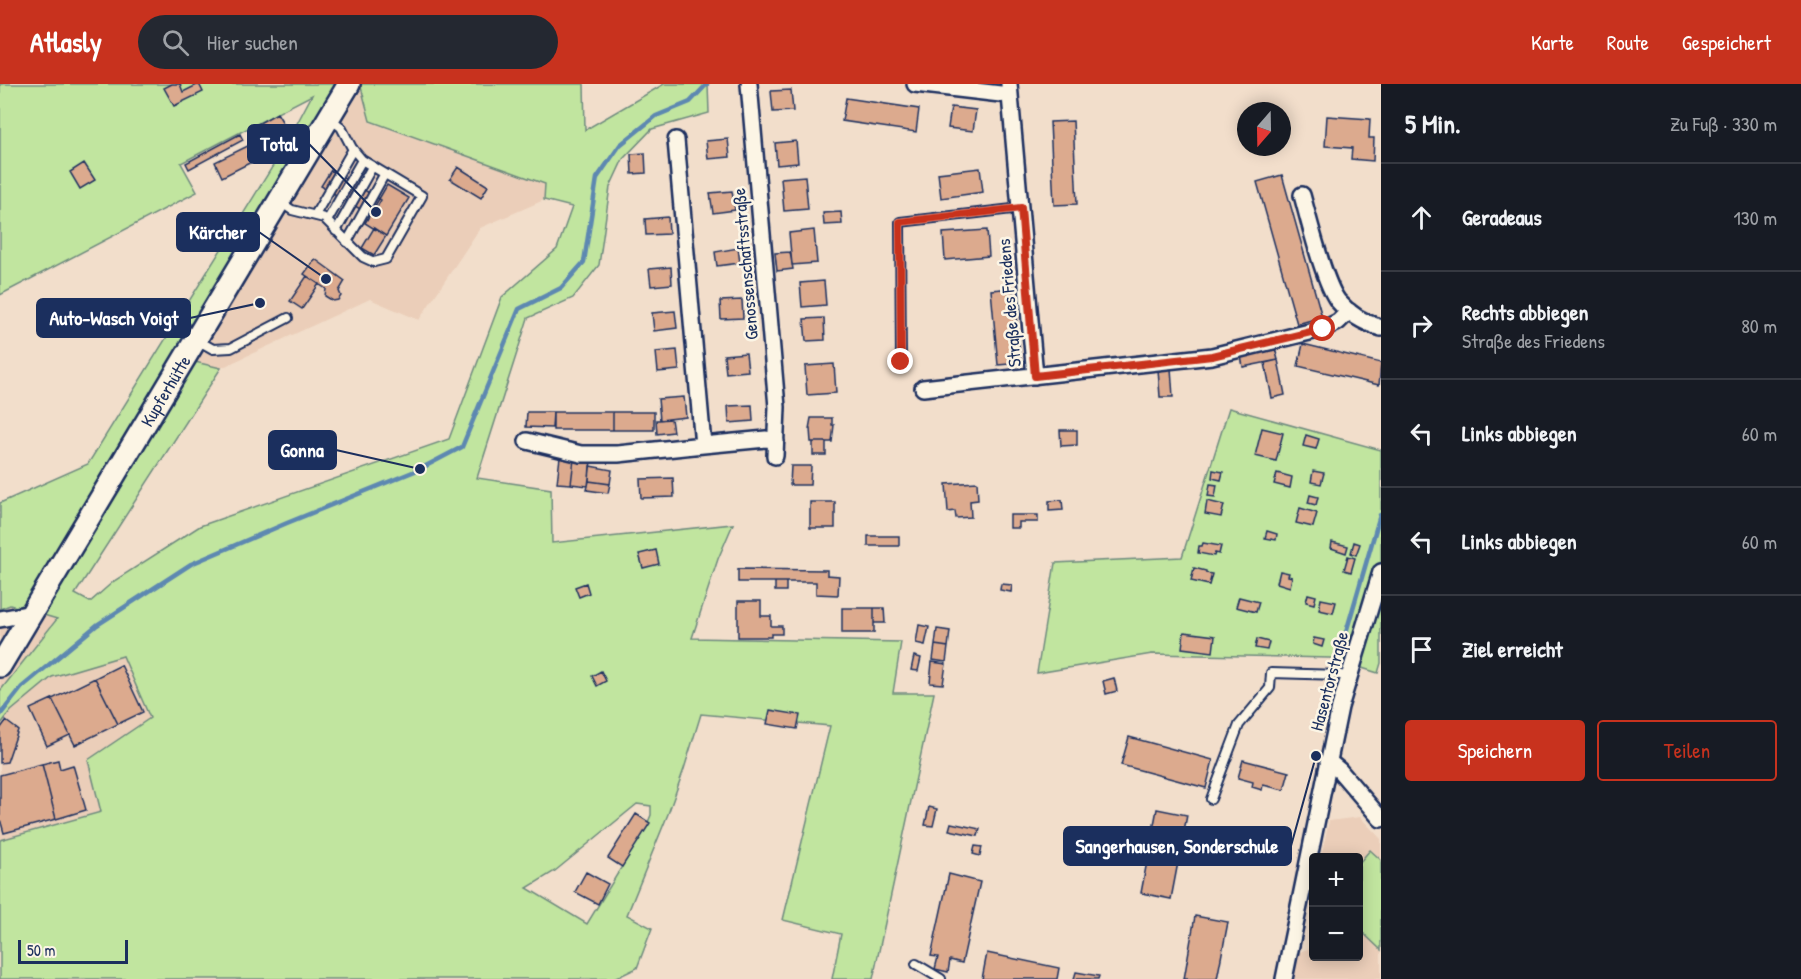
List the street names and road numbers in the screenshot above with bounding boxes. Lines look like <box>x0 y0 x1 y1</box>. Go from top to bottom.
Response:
street label: Genossenschaftsstraße <box>726 187 764 341</box>
street label: Straße des Friedens <box>991 238 1027 368</box>
street label: Kupferhütte <box>134 350 196 431</box>
street label: Hasentorstraße <box>1304 629 1354 733</box>

